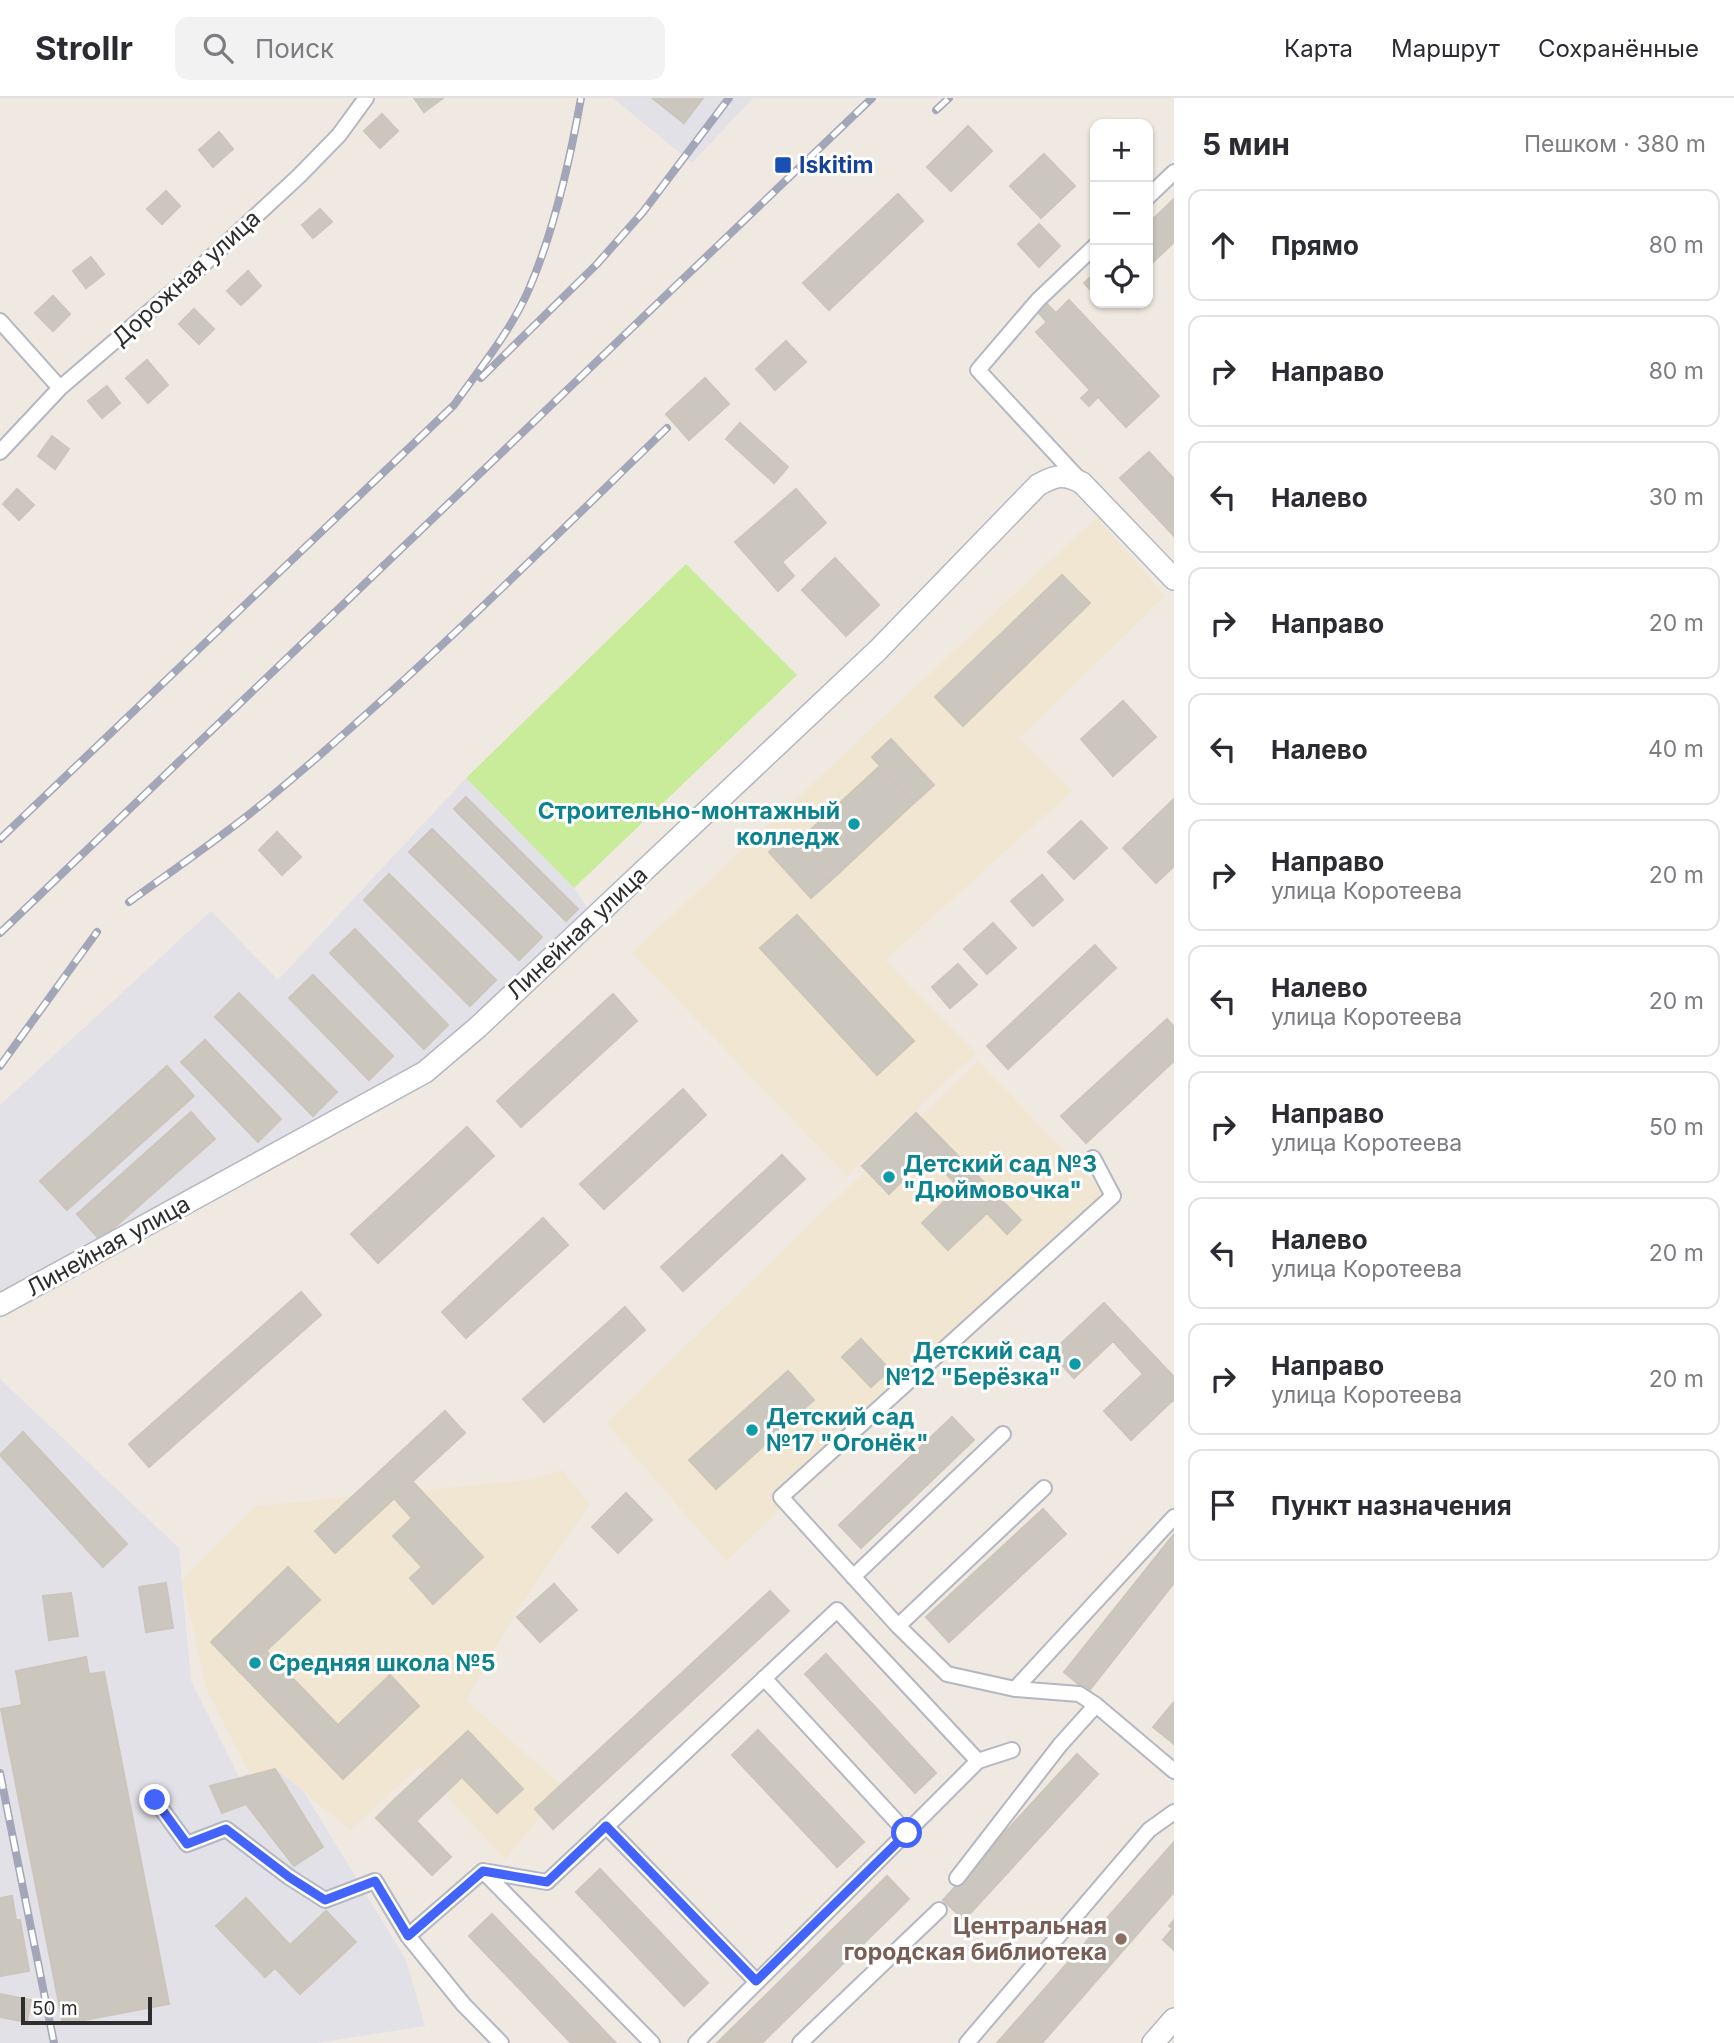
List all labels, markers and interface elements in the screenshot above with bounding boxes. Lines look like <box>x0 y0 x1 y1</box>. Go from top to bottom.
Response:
search box <box>175 17 665 80</box>
text: Strollr <box>35 28 133 68</box>
icon: search <box>199 29 237 67</box>
text: Поиск <box>255 33 334 64</box>
text: Карта <box>1284 34 1353 63</box>
text: Маршрут <box>1391 34 1500 63</box>
text: Сохранённые <box>1538 34 1699 63</box>
map controls <box>1090 119 1153 308</box>
button: + <box>1090 119 1153 182</box>
text: 5 мин <box>1202 126 1290 162</box>
text: Пешком · 380 m <box>1524 130 1706 158</box>
place label: Iskitim <box>799 151 874 179</box>
marker: Iskitim <box>773 155 793 175</box>
button: − <box>1090 182 1153 245</box>
street label: Дорожная улица <box>106 204 266 352</box>
icon: ahead <box>1204 226 1242 264</box>
text: Прямо <box>1271 230 1359 261</box>
text: 80 m <box>1649 231 1704 259</box>
button: locate <box>1090 245 1153 308</box>
icon: right <box>1204 352 1242 390</box>
text: Направо <box>1271 356 1384 387</box>
text: 80 m <box>1649 357 1704 385</box>
icon: left <box>1204 478 1242 516</box>
text: Налево <box>1271 482 1368 513</box>
text: 30 m <box>1649 483 1704 511</box>
icon: right <box>1204 604 1242 642</box>
text: Направо <box>1271 608 1384 639</box>
text: 20 m <box>1649 609 1704 637</box>
icon: left <box>1204 730 1242 768</box>
text: Налево <box>1271 734 1368 765</box>
text: 40 m <box>1648 735 1704 763</box>
place label: Строительно-монтажный колледж <box>538 797 840 851</box>
marker: Строительно-монтажный колледж <box>846 816 862 832</box>
text: Направо <box>1271 846 1384 877</box>
icon: right <box>1204 856 1242 894</box>
street label: Линейная улица <box>501 861 653 1005</box>
text: 20 m <box>1649 861 1704 889</box>
text: улица Коротеева <box>1271 877 1462 905</box>
text: Налево <box>1271 972 1368 1003</box>
icon: left <box>1204 982 1242 1020</box>
text: 20 m <box>1649 987 1704 1015</box>
text: улица Коротеева <box>1271 1003 1462 1031</box>
text: Направо <box>1271 1098 1384 1129</box>
icon: right <box>1204 1108 1242 1146</box>
text: 50 m <box>1649 1113 1704 1141</box>
text: улица Коротеева <box>1271 1129 1462 1157</box>
place label: Детский сад №3 "Дюймовочка" <box>903 1150 1097 1204</box>
marker: Детский сад №3 "Дюймовочка" <box>881 1169 897 1185</box>
street label: Линейная улица <box>21 1190 195 1302</box>
text: Налево <box>1271 1224 1368 1255</box>
icon: left <box>1204 1234 1242 1272</box>
text: 20 m <box>1649 1239 1704 1267</box>
text: улица Коротеева <box>1271 1255 1462 1283</box>
place label: Детский сад №12 "Берёзка" <box>885 1337 1061 1391</box>
text: Направо <box>1271 1350 1384 1381</box>
marker: Детский сад №12 "Берёзка" <box>1067 1356 1083 1372</box>
icon: right <box>1204 1360 1242 1398</box>
text: 20 m <box>1649 1365 1704 1393</box>
text: улица Коротеева <box>1271 1381 1462 1409</box>
place label: Детский сад №17 "Огонёк" <box>766 1403 929 1457</box>
marker: Детский сад №17 "Огонёк" <box>744 1422 760 1438</box>
icon: arrive <box>1204 1486 1242 1524</box>
text: Пункт назначения <box>1271 1490 1512 1521</box>
place label: Средняя школа №5 <box>269 1649 495 1677</box>
marker: Средняя школа №5 <box>247 1655 263 1671</box>
route end <box>139 1784 170 1815</box>
route start <box>891 1817 922 1848</box>
place label: Центральная городская библиотека <box>844 1912 1107 1966</box>
marker: Центральная городская библиотека <box>1113 1931 1129 1947</box>
scale bar <box>21 1994 152 2026</box>
text: 50 m <box>32 1997 78 2020</box>

